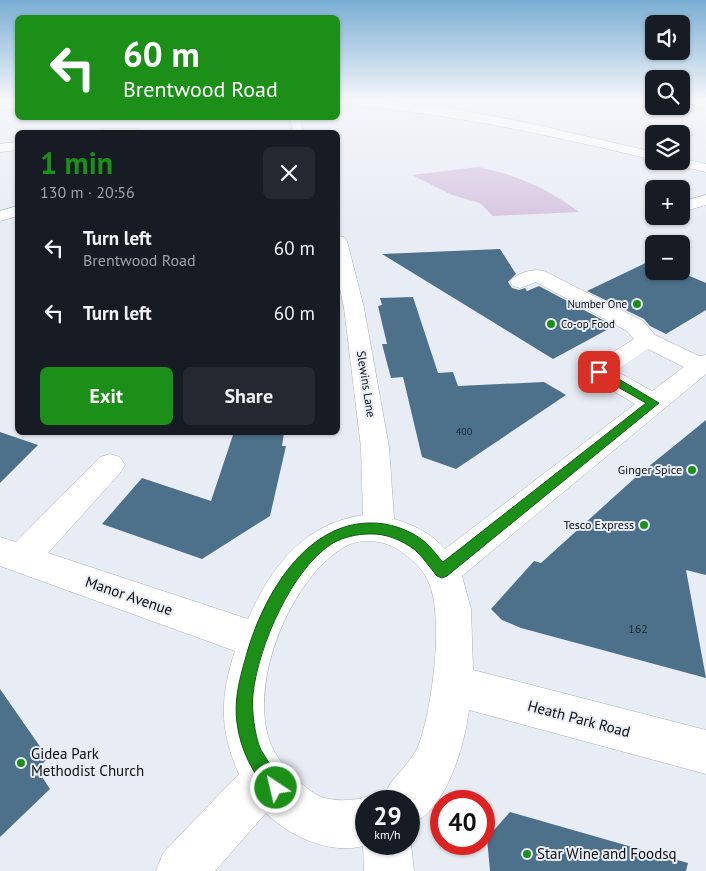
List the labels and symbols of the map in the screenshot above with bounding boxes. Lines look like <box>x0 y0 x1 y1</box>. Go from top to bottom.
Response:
place label: Number One <box>567 297 627 311</box>
marker: Number One <box>631 298 643 310</box>
place label: Co-op Food <box>561 317 615 331</box>
marker: Co-op Food <box>545 318 557 330</box>
street label: Slewins Lane <box>354 350 379 418</box>
pin <box>578 351 620 393</box>
house number: 400 <box>456 425 473 438</box>
place label: Ginger Spice <box>618 462 682 477</box>
marker: Ginger Spice <box>686 464 698 476</box>
place label: Tesco Express <box>564 517 634 532</box>
marker: Tesco Express <box>638 519 650 531</box>
street label: Manor Avenue <box>83 572 175 619</box>
house number: 162 <box>628 621 648 636</box>
street label: Heath Park Road <box>526 696 632 741</box>
place label: Gidea Park Methodist Church <box>31 744 144 780</box>
marker: Gidea Park Methodist Church <box>15 757 27 769</box>
position arrow <box>249 761 301 813</box>
speed limit sign: 40 <box>430 790 495 855</box>
place label: Star Wine and Foodsq <box>537 844 677 863</box>
marker: Star Wine and Foodsq <box>521 848 533 860</box>

